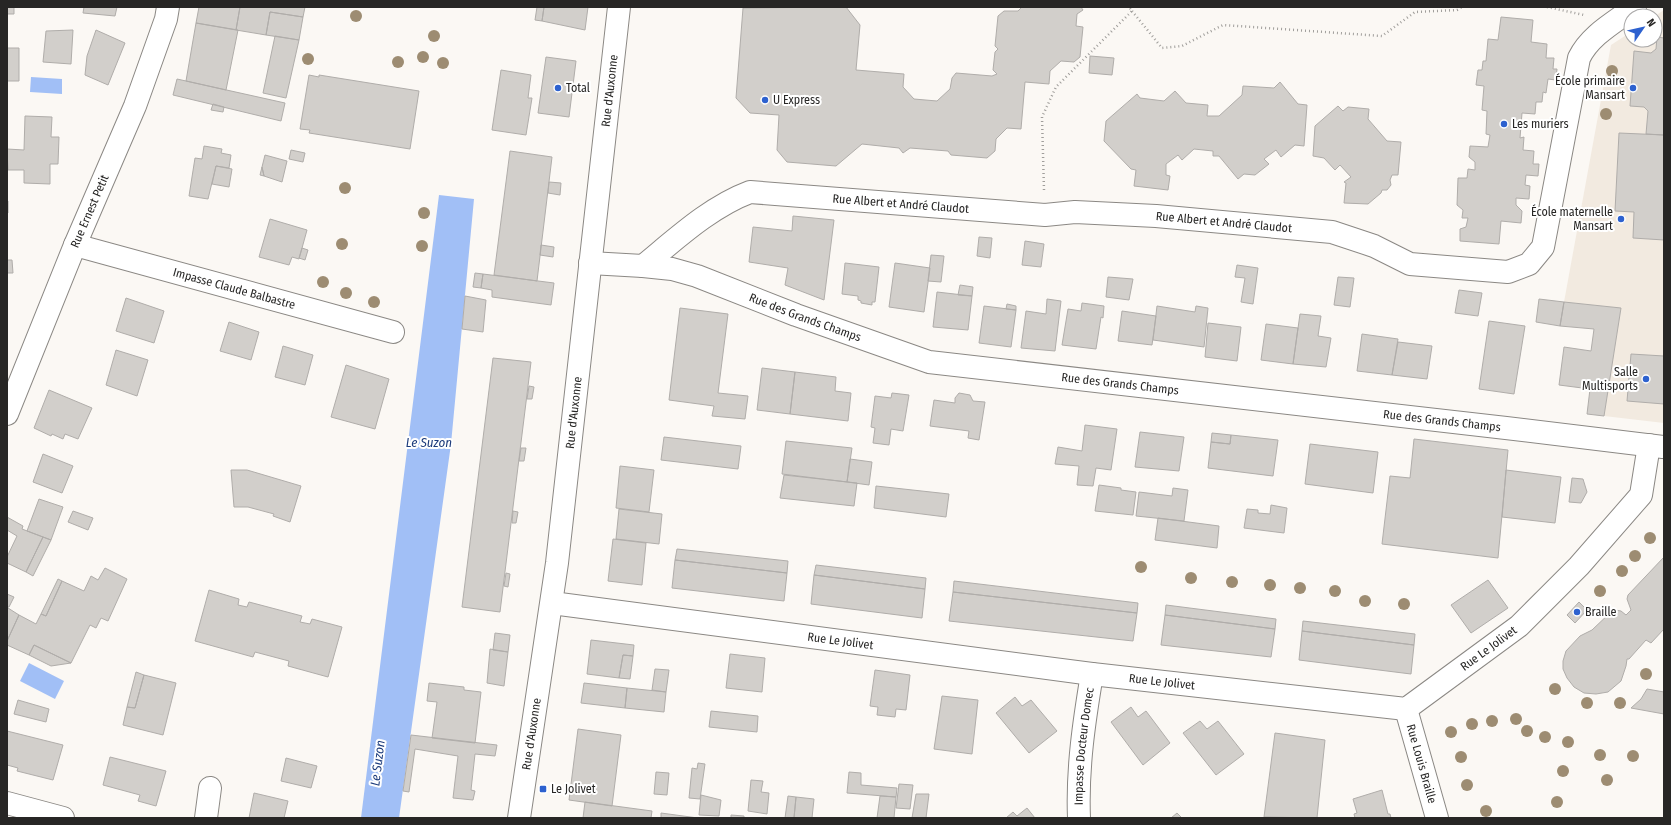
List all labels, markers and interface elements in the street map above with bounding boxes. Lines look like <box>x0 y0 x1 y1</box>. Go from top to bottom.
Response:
north arrow <box>1623 8 1663 48</box>
text: N <box>1644 16 1658 29</box>
street label: Rue d'Auxonne <box>599 54 621 128</box>
place label: École primaire Mansart <box>1555 73 1625 102</box>
place label: Total <box>566 81 590 95</box>
marker: Total <box>553 83 563 93</box>
marker: École primaire Mansart <box>1628 83 1638 93</box>
place label: U Express <box>773 93 820 107</box>
marker: U Express <box>760 95 770 105</box>
place label: Les muriers <box>1512 117 1569 131</box>
marker: Les muriers <box>1499 119 1509 129</box>
street label: Rue Ernest Petit <box>68 172 112 250</box>
street label: Rue Albert et André Claudot <box>832 191 970 216</box>
place label: École maternelle Mansart <box>1531 204 1613 233</box>
street label: Rue Albert et André Claudot <box>1155 209 1293 235</box>
marker: École maternelle Mansart <box>1616 214 1626 224</box>
street label: Impasse Claude Balbastre <box>171 265 297 312</box>
street label: Rue des Grands Champs <box>747 290 863 344</box>
place label: Salle Multisports <box>1582 365 1638 393</box>
street label: Rue des Grands Champs <box>1061 370 1180 398</box>
marker: Salle Multisports <box>1641 374 1651 384</box>
street label: Rue d'Auxonne <box>563 376 585 450</box>
street label: Rue des Grands Champs <box>1382 407 1502 434</box>
water label: Le Suzon <box>406 435 452 450</box>
place label: Braille <box>1585 605 1617 619</box>
marker: Braille <box>1572 607 1582 617</box>
street label: Rue Le Jolivet <box>1458 623 1519 674</box>
street label: Rue Le Jolivet <box>807 630 874 652</box>
street label: Rue Le Jolivet <box>1128 671 1196 692</box>
street label: Impasse Docteur Domec <box>1072 686 1097 805</box>
street label: Rue d'Auxonne <box>519 697 544 771</box>
street label: Rue Louis Braille <box>1404 723 1440 805</box>
water label: Le Suzon <box>367 739 388 787</box>
place label: Le Jolivet <box>551 782 596 796</box>
marker: Le Jolivet <box>538 784 548 794</box>

